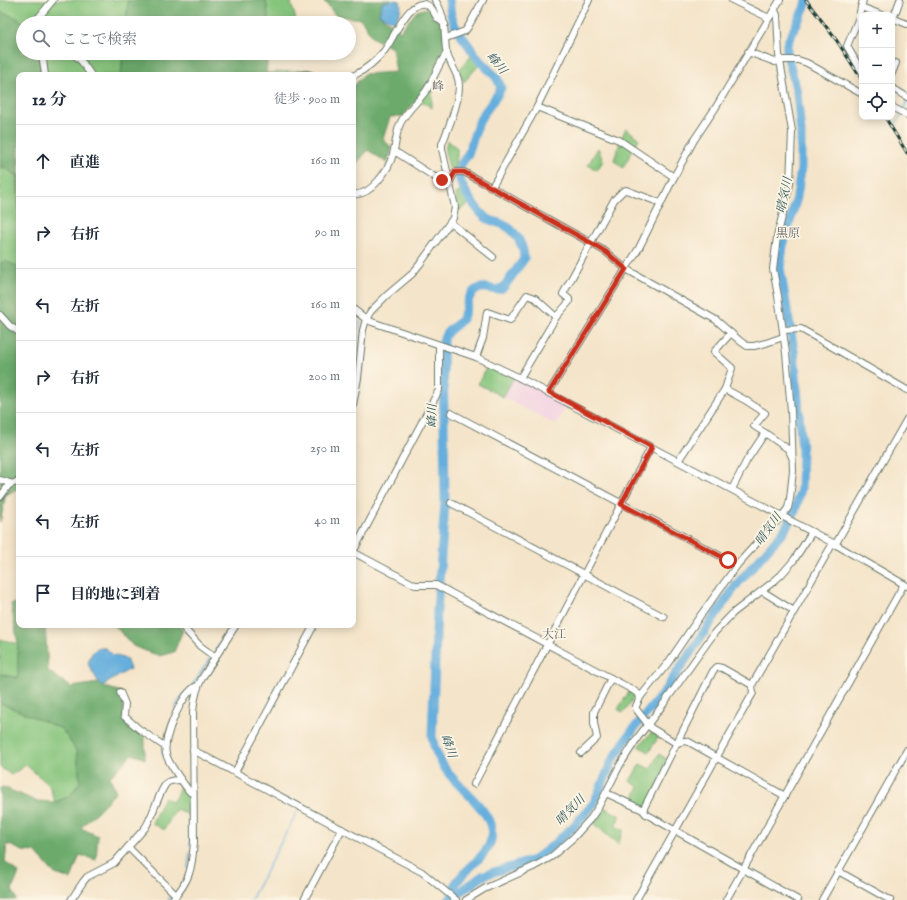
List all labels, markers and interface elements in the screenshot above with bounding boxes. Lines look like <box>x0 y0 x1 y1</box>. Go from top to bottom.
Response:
map controls <box>859 12 895 120</box>
button: + <box>859 12 895 48</box>
search box <box>16 16 356 60</box>
icon: search <box>30 27 52 49</box>
text: ここで検索 <box>62 30 137 49</box>
button: − <box>859 48 895 84</box>
water label: 峰川 <box>483 49 511 79</box>
district label: 峰 <box>432 79 444 94</box>
button: locate <box>859 84 895 120</box>
text: 12 分 <box>32 90 67 111</box>
text: 徒歩 · 900 m <box>274 91 340 108</box>
icon: ahead <box>32 150 54 172</box>
text: 160 m <box>310 152 340 169</box>
text: 直進 <box>70 153 100 172</box>
route end <box>433 171 451 189</box>
water label: 晴気川 <box>773 174 796 214</box>
icon: right <box>32 222 54 244</box>
text: 90 m <box>315 224 340 241</box>
text: 右折 <box>70 225 100 244</box>
district label: 黒原 <box>776 226 800 241</box>
icon: left <box>32 294 54 316</box>
text: 160 m <box>310 296 340 313</box>
text: 左折 <box>70 297 100 316</box>
icon: right <box>32 366 54 388</box>
text: 200 m <box>308 368 340 385</box>
text: 右折 <box>70 369 100 388</box>
water label: 峰川 <box>425 402 440 428</box>
icon: left <box>32 438 54 460</box>
text: 250 m <box>310 440 340 457</box>
text: 左折 <box>70 441 100 460</box>
water label: 晴気川 <box>752 509 786 548</box>
icon: left <box>32 510 54 532</box>
text: 40 m <box>314 512 340 529</box>
text: 左折 <box>70 513 100 532</box>
route start <box>719 551 737 569</box>
icon: arrive <box>32 582 54 604</box>
text: 目的地に到着 <box>70 585 160 604</box>
district label: 大江 <box>542 627 566 642</box>
water label: 峰川 <box>438 732 460 762</box>
water label: 晴気川 <box>552 791 590 829</box>

